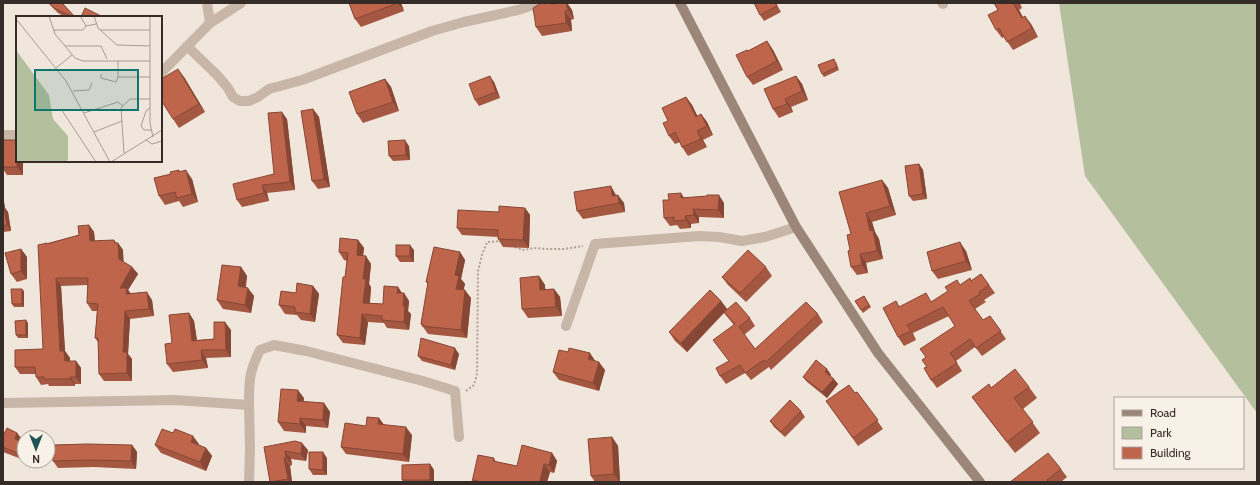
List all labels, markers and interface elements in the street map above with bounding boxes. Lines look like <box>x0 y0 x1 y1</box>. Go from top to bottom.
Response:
inset map <box>16 16 162 162</box>
legend <box>1114 397 1244 469</box>
text: Road <box>1150 405 1176 420</box>
text: Park <box>1150 425 1172 440</box>
north arrow <box>16 429 56 469</box>
text: Building <box>1150 445 1192 460</box>
text: N <box>32 452 40 466</box>

